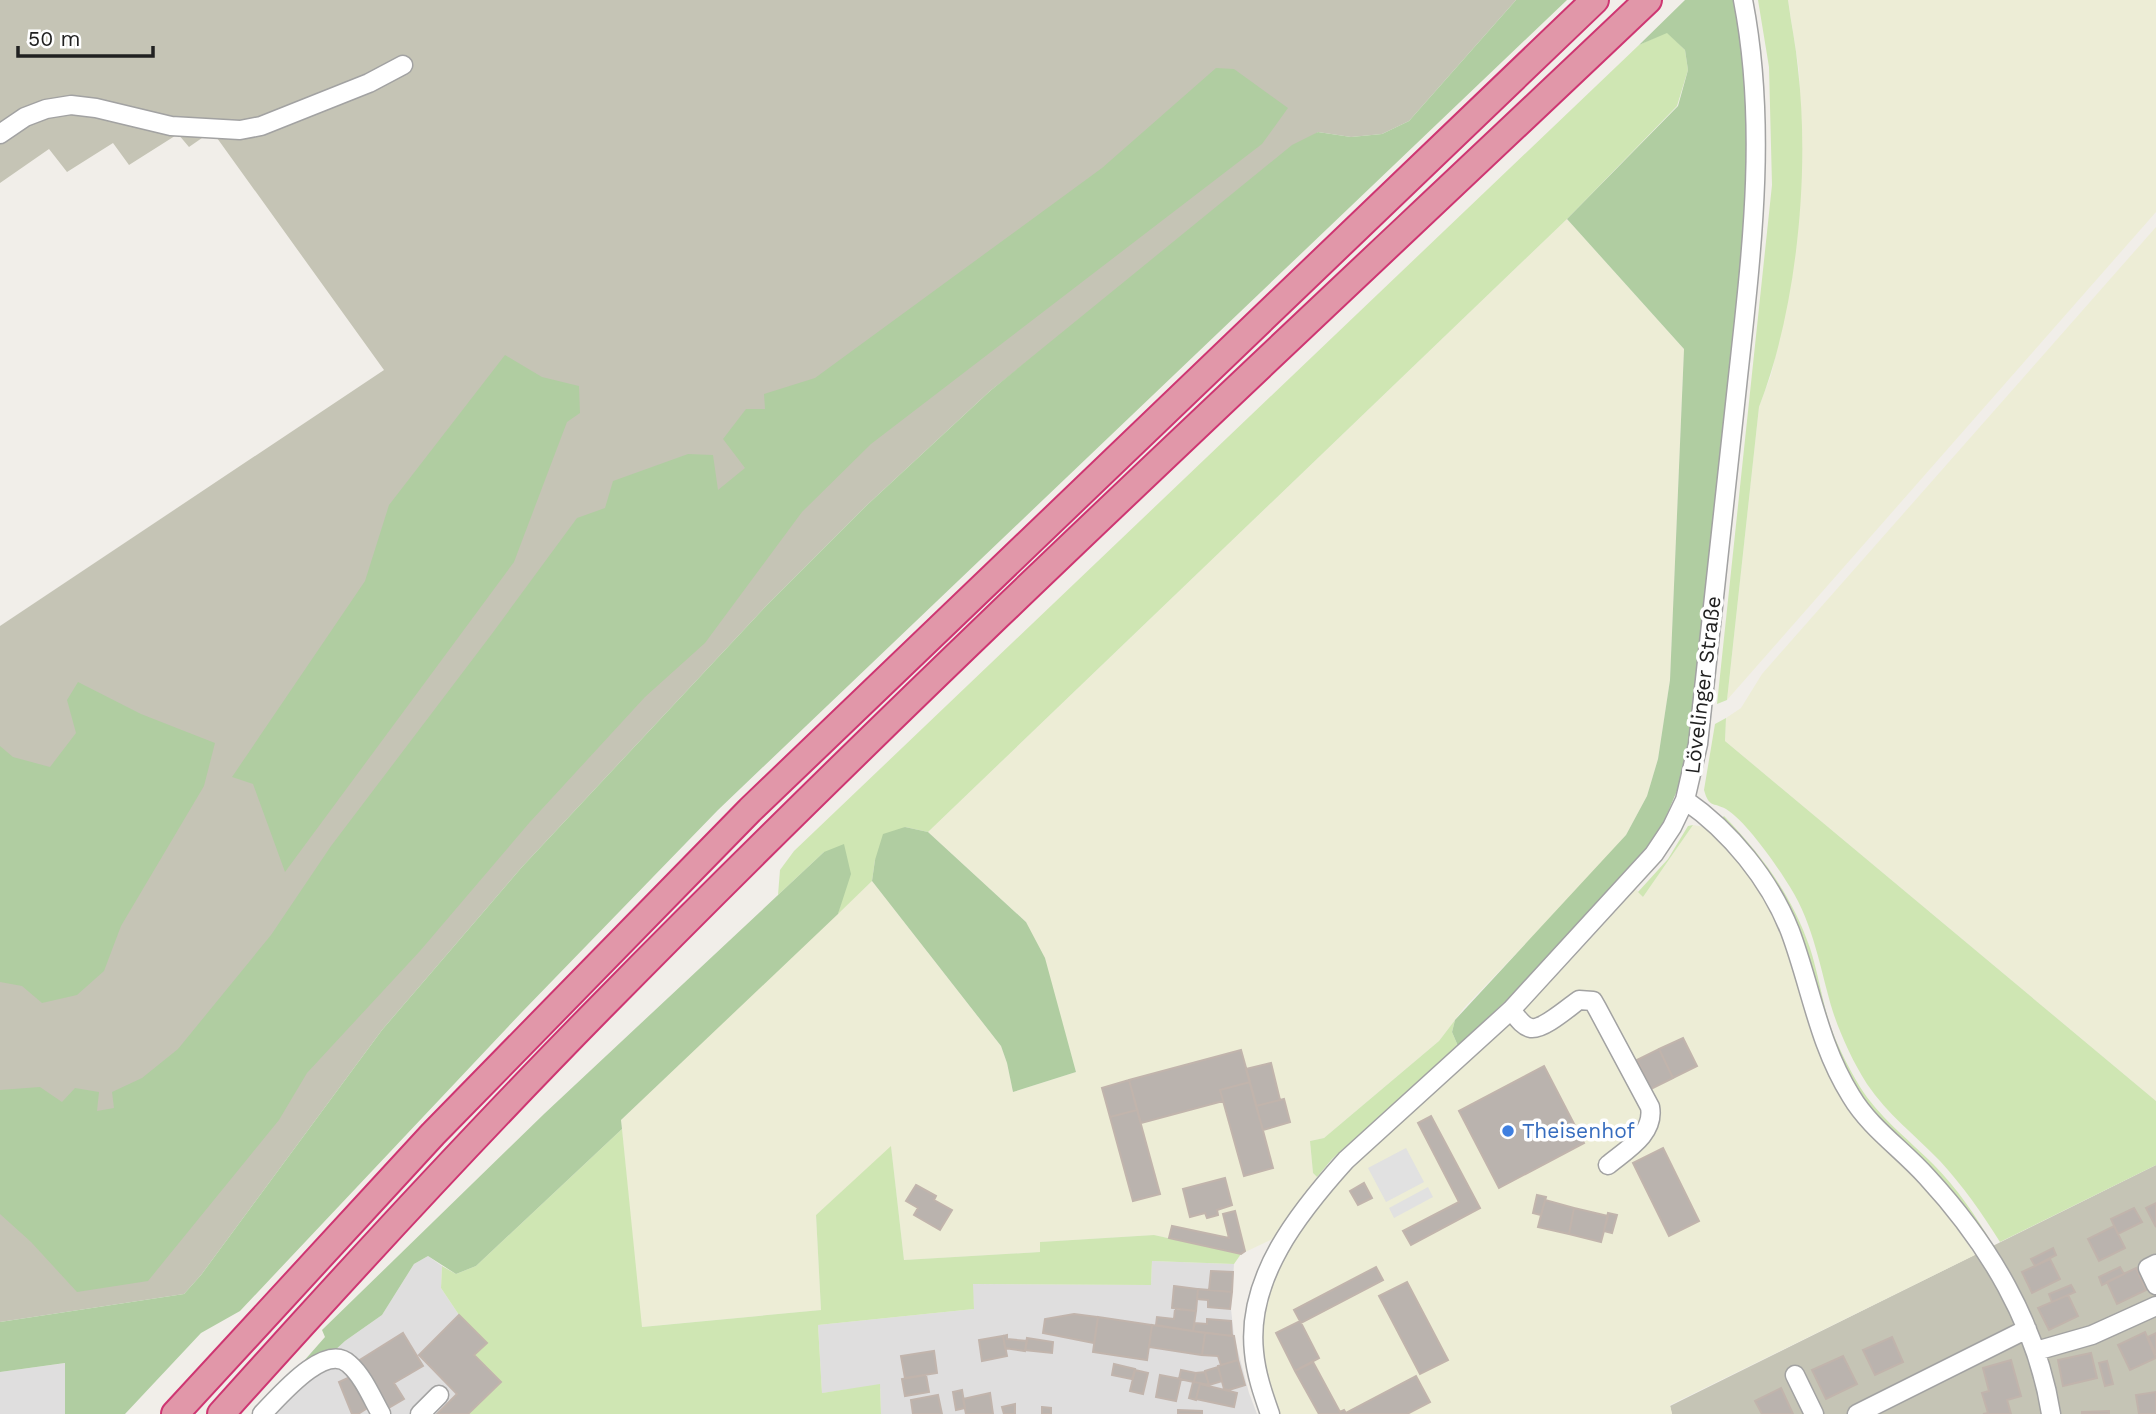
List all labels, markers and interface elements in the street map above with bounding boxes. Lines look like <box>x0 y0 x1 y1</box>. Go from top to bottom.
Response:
scale bar <box>18 14 152 58</box>
text: 50 m <box>28 26 80 51</box>
street label: Lövelinger Straße <box>1679 595 1726 775</box>
place label: Theisenhof <box>1522 1118 1635 1143</box>
marker: Theisenhof <box>1500 1123 1516 1139</box>

